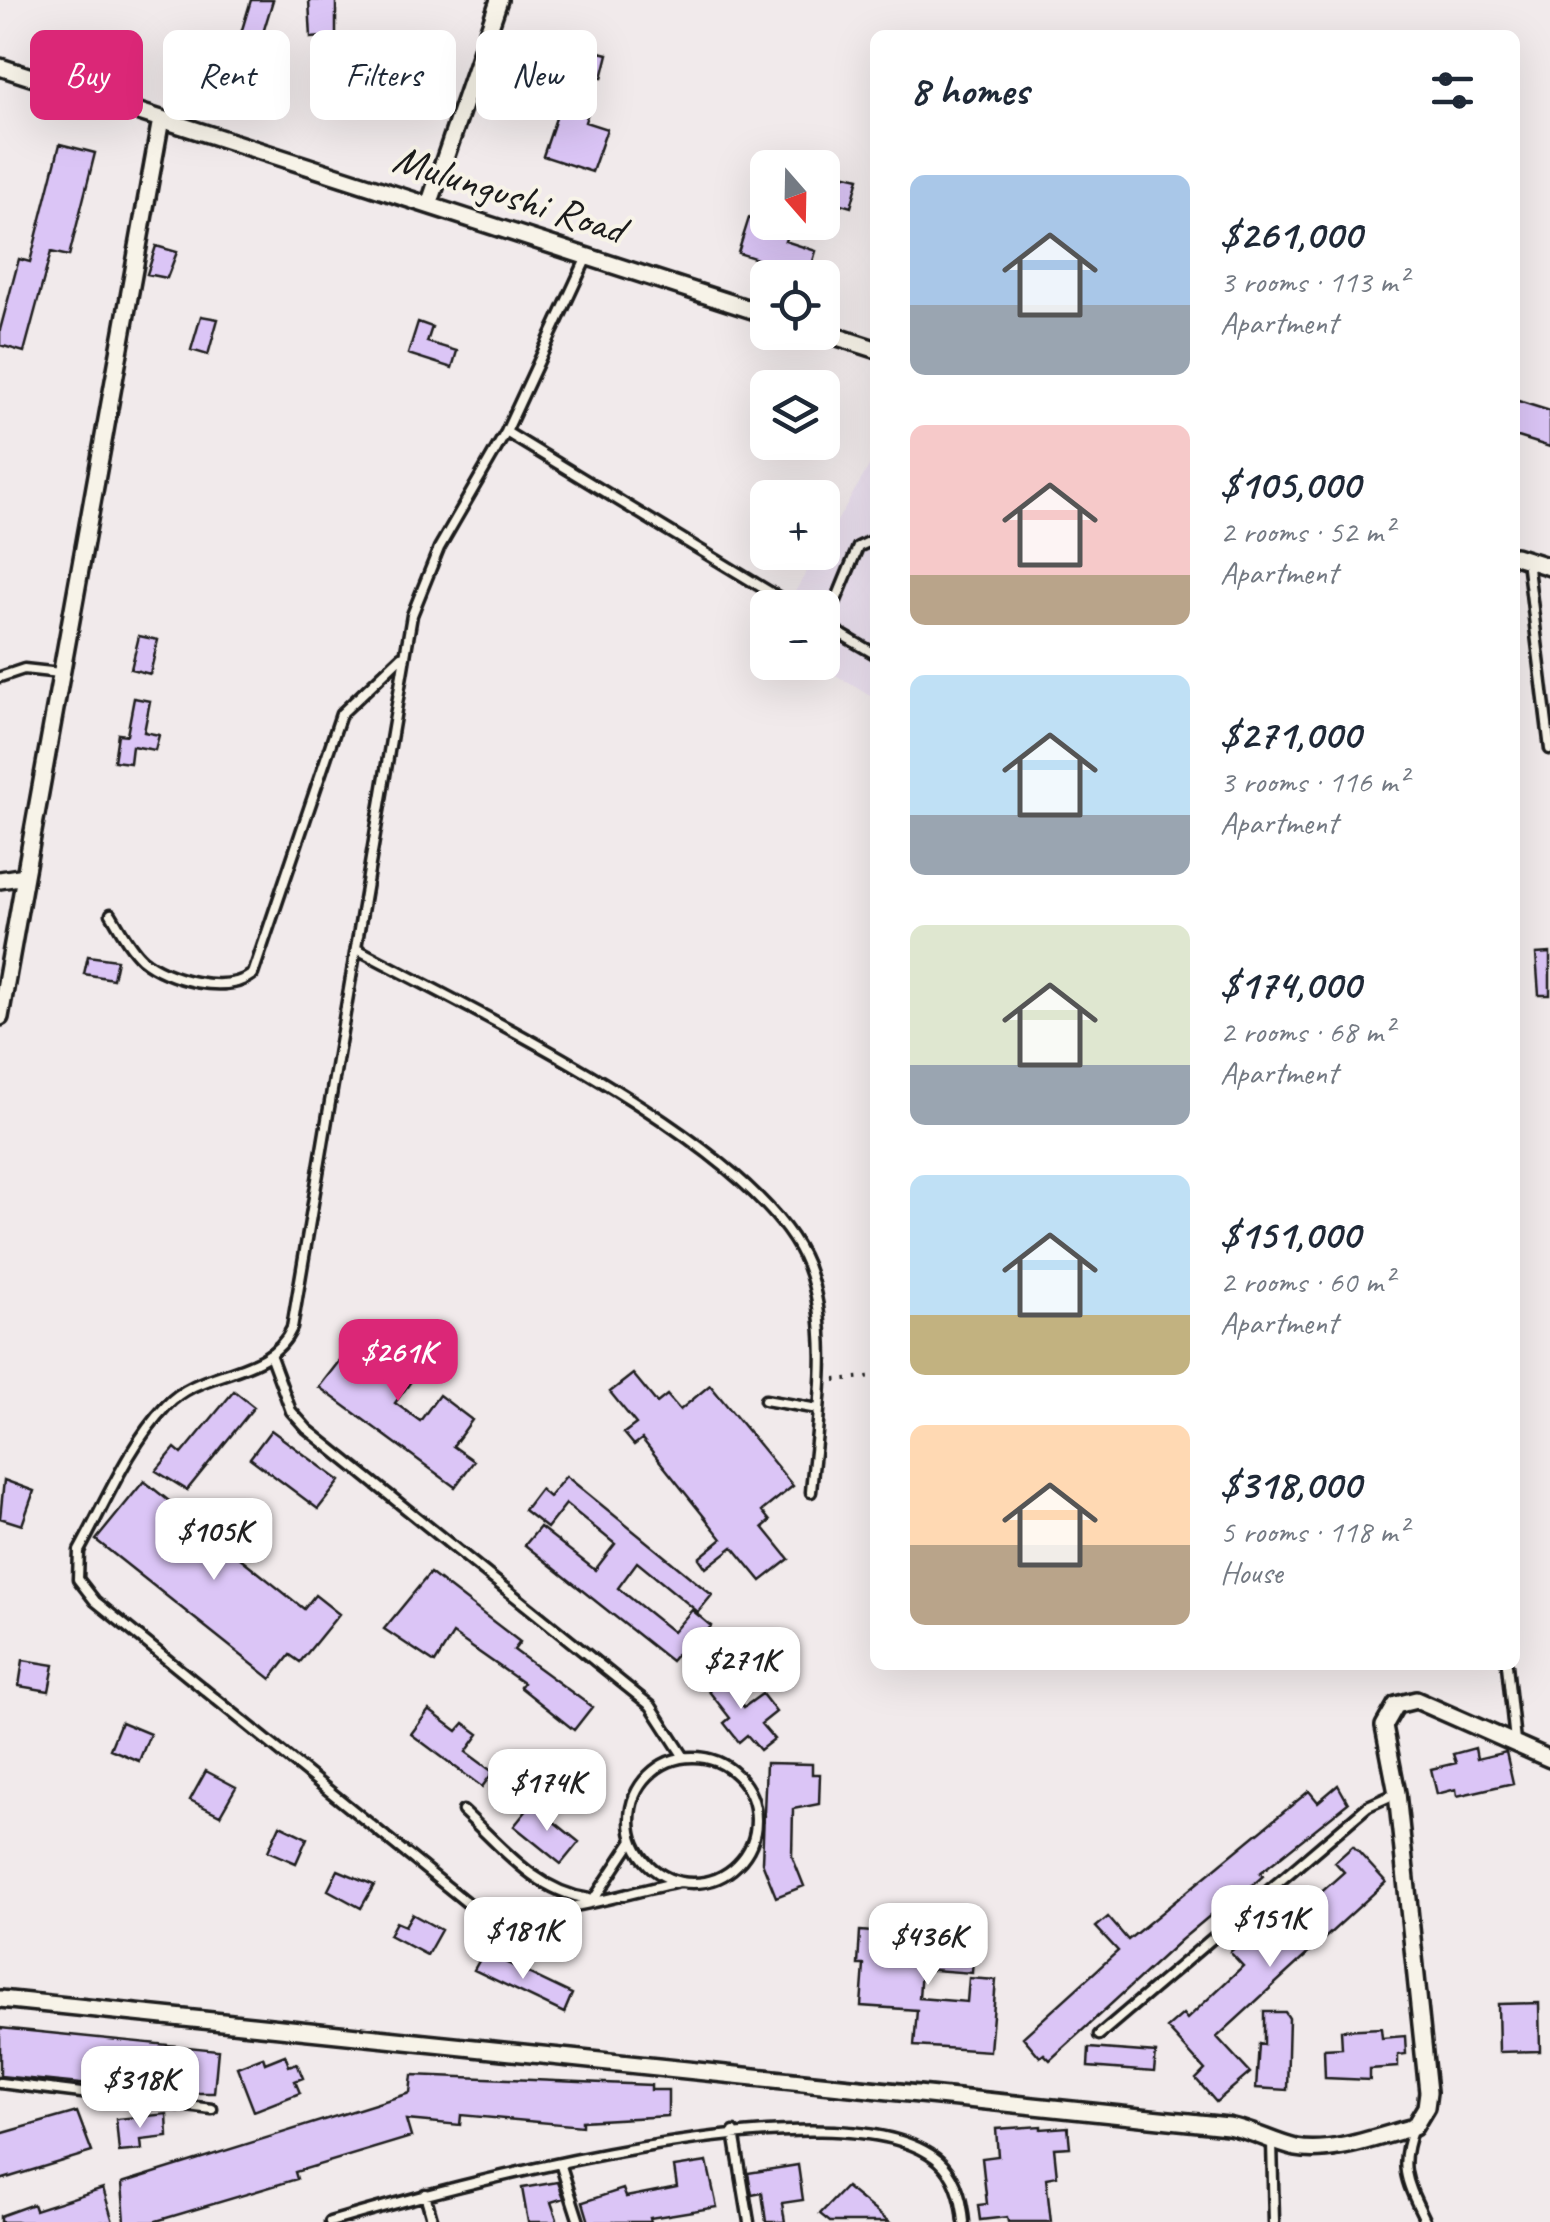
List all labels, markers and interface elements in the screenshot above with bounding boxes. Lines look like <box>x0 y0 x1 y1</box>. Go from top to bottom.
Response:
chip: Buy <box>30 30 143 120</box>
chip: Rent <box>163 30 290 120</box>
chip: Filters <box>310 30 456 120</box>
chip: New <box>476 30 597 120</box>
icon: filters <box>1425 63 1480 118</box>
text: 8 homes <box>910 64 1029 117</box>
street label: Mulungushi Road <box>387 132 636 258</box>
north arrow <box>750 150 840 240</box>
map controls <box>750 150 840 680</box>
text: $261,000 <box>1220 208 1362 261</box>
icon: home <box>990 215 1110 335</box>
button: locate <box>750 260 840 350</box>
text: 3 rooms · 113 m² <box>1220 261 1407 302</box>
text: Apartment <box>1220 302 1338 343</box>
button: layers <box>750 370 840 460</box>
text: $105,000 <box>1220 458 1360 511</box>
icon: home <box>990 465 1110 585</box>
button: + <box>750 480 840 570</box>
text: 2 rooms · 52 m² <box>1220 511 1393 552</box>
text: Apartment <box>1220 552 1338 593</box>
button: − <box>750 590 840 680</box>
text: $271,000 <box>1220 708 1360 761</box>
icon: home <box>990 715 1110 835</box>
text: 3 rooms · 116 m² <box>1220 761 1407 802</box>
text: Apartment <box>1220 802 1338 843</box>
text: $174,000 <box>1220 958 1360 1011</box>
icon: home <box>990 965 1110 1085</box>
text: 2 rooms · 68 m² <box>1220 1011 1393 1052</box>
text: Apartment <box>1220 1052 1338 1093</box>
text: $151,000 <box>1220 1208 1360 1261</box>
icon: home <box>990 1215 1110 1335</box>
text: 2 rooms · 60 m² <box>1220 1261 1393 1302</box>
text: Apartment <box>1220 1302 1338 1343</box>
pin: $261K <box>328 1319 468 1404</box>
text: $261K <box>361 1331 435 1372</box>
text: $318,000 <box>1220 1458 1361 1511</box>
icon: home <box>990 1465 1110 1585</box>
pin: $105K <box>144 1498 284 1583</box>
text: $105K <box>177 1510 251 1551</box>
text: 5 rooms · 118 m² <box>1220 1511 1407 1552</box>
text: House <box>1220 1552 1282 1593</box>
pin: $271K <box>671 1627 811 1712</box>
text: $271K <box>704 1639 778 1680</box>
pin: $174K <box>477 1749 617 1834</box>
text: $174K <box>510 1761 584 1802</box>
pin: $151K <box>1200 1885 1340 1970</box>
pin: $181K <box>453 1897 593 1982</box>
text: $151K <box>1233 1897 1307 1938</box>
pin: $436K <box>858 1903 998 1988</box>
text: $181K <box>486 1909 560 1950</box>
text: $436K <box>891 1915 965 1956</box>
pin: $318K <box>70 2046 210 2131</box>
text: $318K <box>103 2058 177 2099</box>

